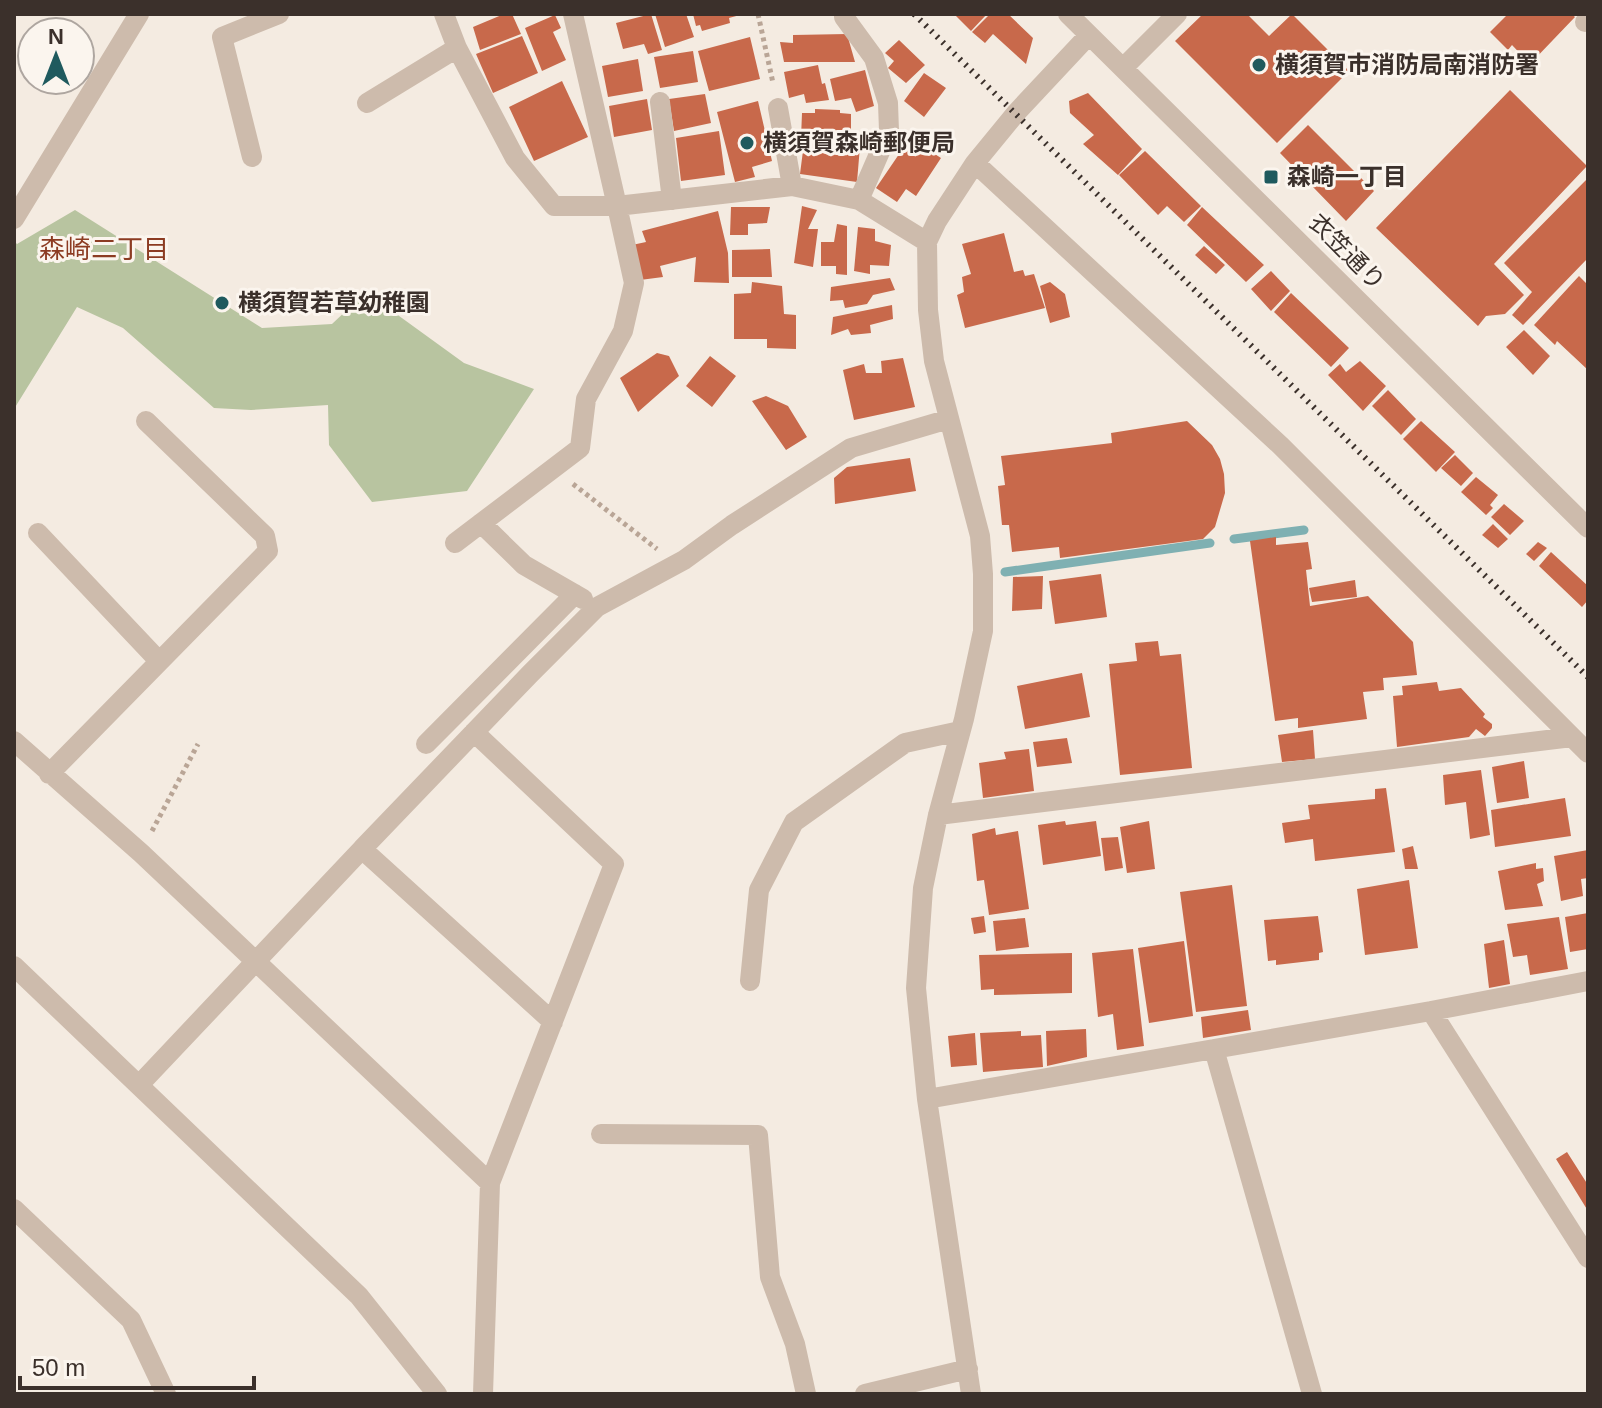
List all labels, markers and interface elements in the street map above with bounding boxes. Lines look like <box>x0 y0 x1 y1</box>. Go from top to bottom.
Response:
north arrow <box>16 16 96 96</box>
text: N <box>48 24 64 49</box>
place label: 横須賀市消防局南消防署 <box>1275 51 1539 78</box>
marker: 横須賀市消防局南消防署 <box>1250 56 1268 74</box>
place label: 横須賀森崎郵便局 <box>763 129 955 156</box>
marker: 横須賀森崎郵便局 <box>738 134 756 152</box>
place label: 森崎一丁目 <box>1287 163 1407 190</box>
marker: 森崎一丁目 <box>1262 168 1280 186</box>
street label: 衣笠通り <box>1304 208 1391 295</box>
district label: 森崎二丁目 <box>39 234 169 264</box>
place label: 横須賀若草幼稚園 <box>238 289 430 316</box>
marker: 横須賀若草幼稚園 <box>213 294 231 312</box>
scale bar <box>20 1340 254 1390</box>
text: 50 m <box>32 1354 85 1381</box>

